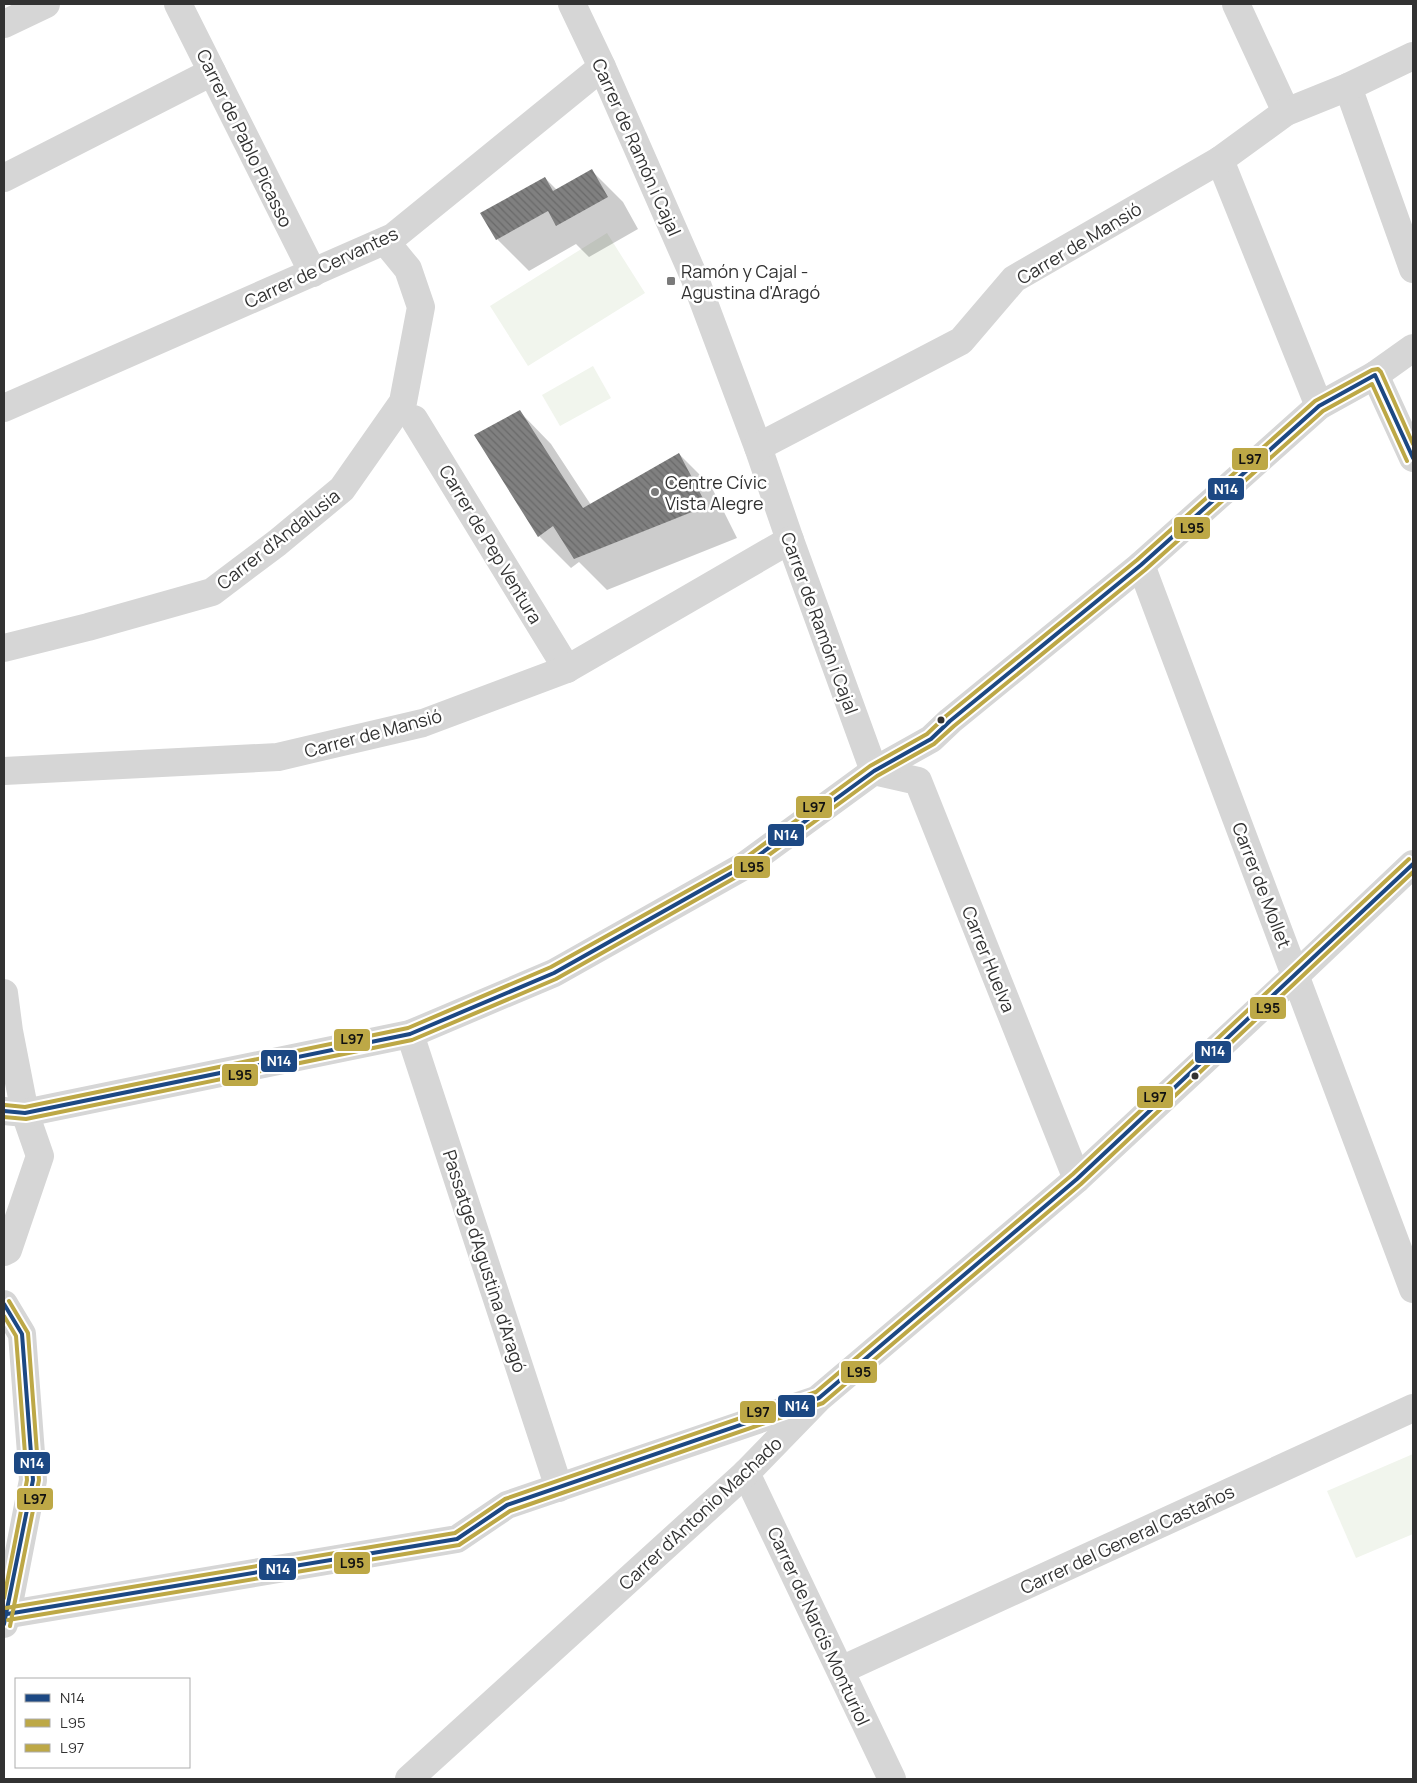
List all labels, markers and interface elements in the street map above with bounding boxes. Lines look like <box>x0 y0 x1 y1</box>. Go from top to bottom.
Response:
street label: Carrer de Pablo Picasso <box>191 45 299 231</box>
street label: Carrer de Ramón i Cajal <box>587 54 687 240</box>
street label: Carrer de Mansió <box>1012 196 1146 290</box>
street label: Carrer de Cervantes <box>240 221 402 313</box>
place label: Ramón y Cajal - Agustina d'Aragó <box>681 259 820 304</box>
marker: Ramón y Cajal - Agustina d'Aragó <box>665 275 677 287</box>
line badge: L97 <box>1231 447 1269 471</box>
text: L97 <box>1238 449 1262 468</box>
street label: Carrer de Pep Ventura <box>434 460 548 628</box>
place label: Centre Cívic Vista Alegre <box>665 470 767 515</box>
line badge: N14 <box>1207 477 1245 501</box>
text: N14 <box>1214 479 1238 498</box>
street label: Carrer d'Andalusia <box>212 483 344 595</box>
marker: Centre Cívic Vista Alegre <box>649 486 661 498</box>
line badge: L95 <box>1173 516 1211 540</box>
text: L95 <box>1180 518 1204 537</box>
street label: Carrer de Ramón i Cajal <box>776 529 864 717</box>
street label: Carrer de Mansió <box>302 703 444 763</box>
unlabelled marker <box>936 715 946 725</box>
line badge: L97 <box>795 795 833 819</box>
text: L97 <box>802 797 826 816</box>
street label: Carrer de Mollet <box>1227 819 1297 951</box>
line badge: N14 <box>767 823 805 847</box>
text: N14 <box>774 825 798 844</box>
line badge: L95 <box>733 855 771 879</box>
text: L95 <box>740 857 764 876</box>
street label: Carrer Huelva <box>957 902 1021 1016</box>
line badge: L95 <box>1249 996 1287 1020</box>
text: L95 <box>1256 998 1280 1017</box>
line badge: L97 <box>333 1028 371 1052</box>
text: L97 <box>340 1029 364 1048</box>
line badge: N14 <box>1194 1040 1232 1064</box>
text: N14 <box>1201 1041 1225 1060</box>
line badge: N14 <box>260 1049 298 1073</box>
text: N14 <box>267 1051 291 1070</box>
line badge: L95 <box>221 1063 259 1087</box>
text: L95 <box>228 1065 252 1084</box>
unlabelled marker <box>1190 1071 1200 1081</box>
line badge: L97 <box>1136 1085 1174 1109</box>
text: L97 <box>1143 1087 1167 1106</box>
street label: Passatge d'Agustina d'Aragó <box>438 1147 532 1375</box>
line badge: L95 <box>840 1360 878 1384</box>
text: L95 <box>847 1362 871 1381</box>
line badge: N14 <box>777 1394 816 1418</box>
text: N14 <box>785 1396 809 1415</box>
line badge: L97 <box>739 1400 777 1424</box>
text: L97 <box>746 1402 770 1421</box>
street label: Carrer d'Antonio Machado <box>613 1431 787 1595</box>
line badge: N14 <box>13 1451 51 1475</box>
text: N14 <box>20 1453 44 1472</box>
street label: Carrer del General Castaños <box>1016 1479 1238 1599</box>
line badge: L97 <box>16 1487 54 1511</box>
text: L97 <box>23 1489 47 1508</box>
street label: Carrer de Narcís Monturiol <box>762 1523 876 1729</box>
line badge: L95 <box>333 1551 371 1575</box>
text: L95 <box>340 1553 364 1572</box>
line badge: N14 <box>258 1557 297 1581</box>
text: N14 <box>266 1559 290 1578</box>
legend <box>15 1678 190 1768</box>
text: N14 <box>60 1687 85 1708</box>
text: L95 <box>60 1712 86 1733</box>
text: L97 <box>60 1737 84 1758</box>

